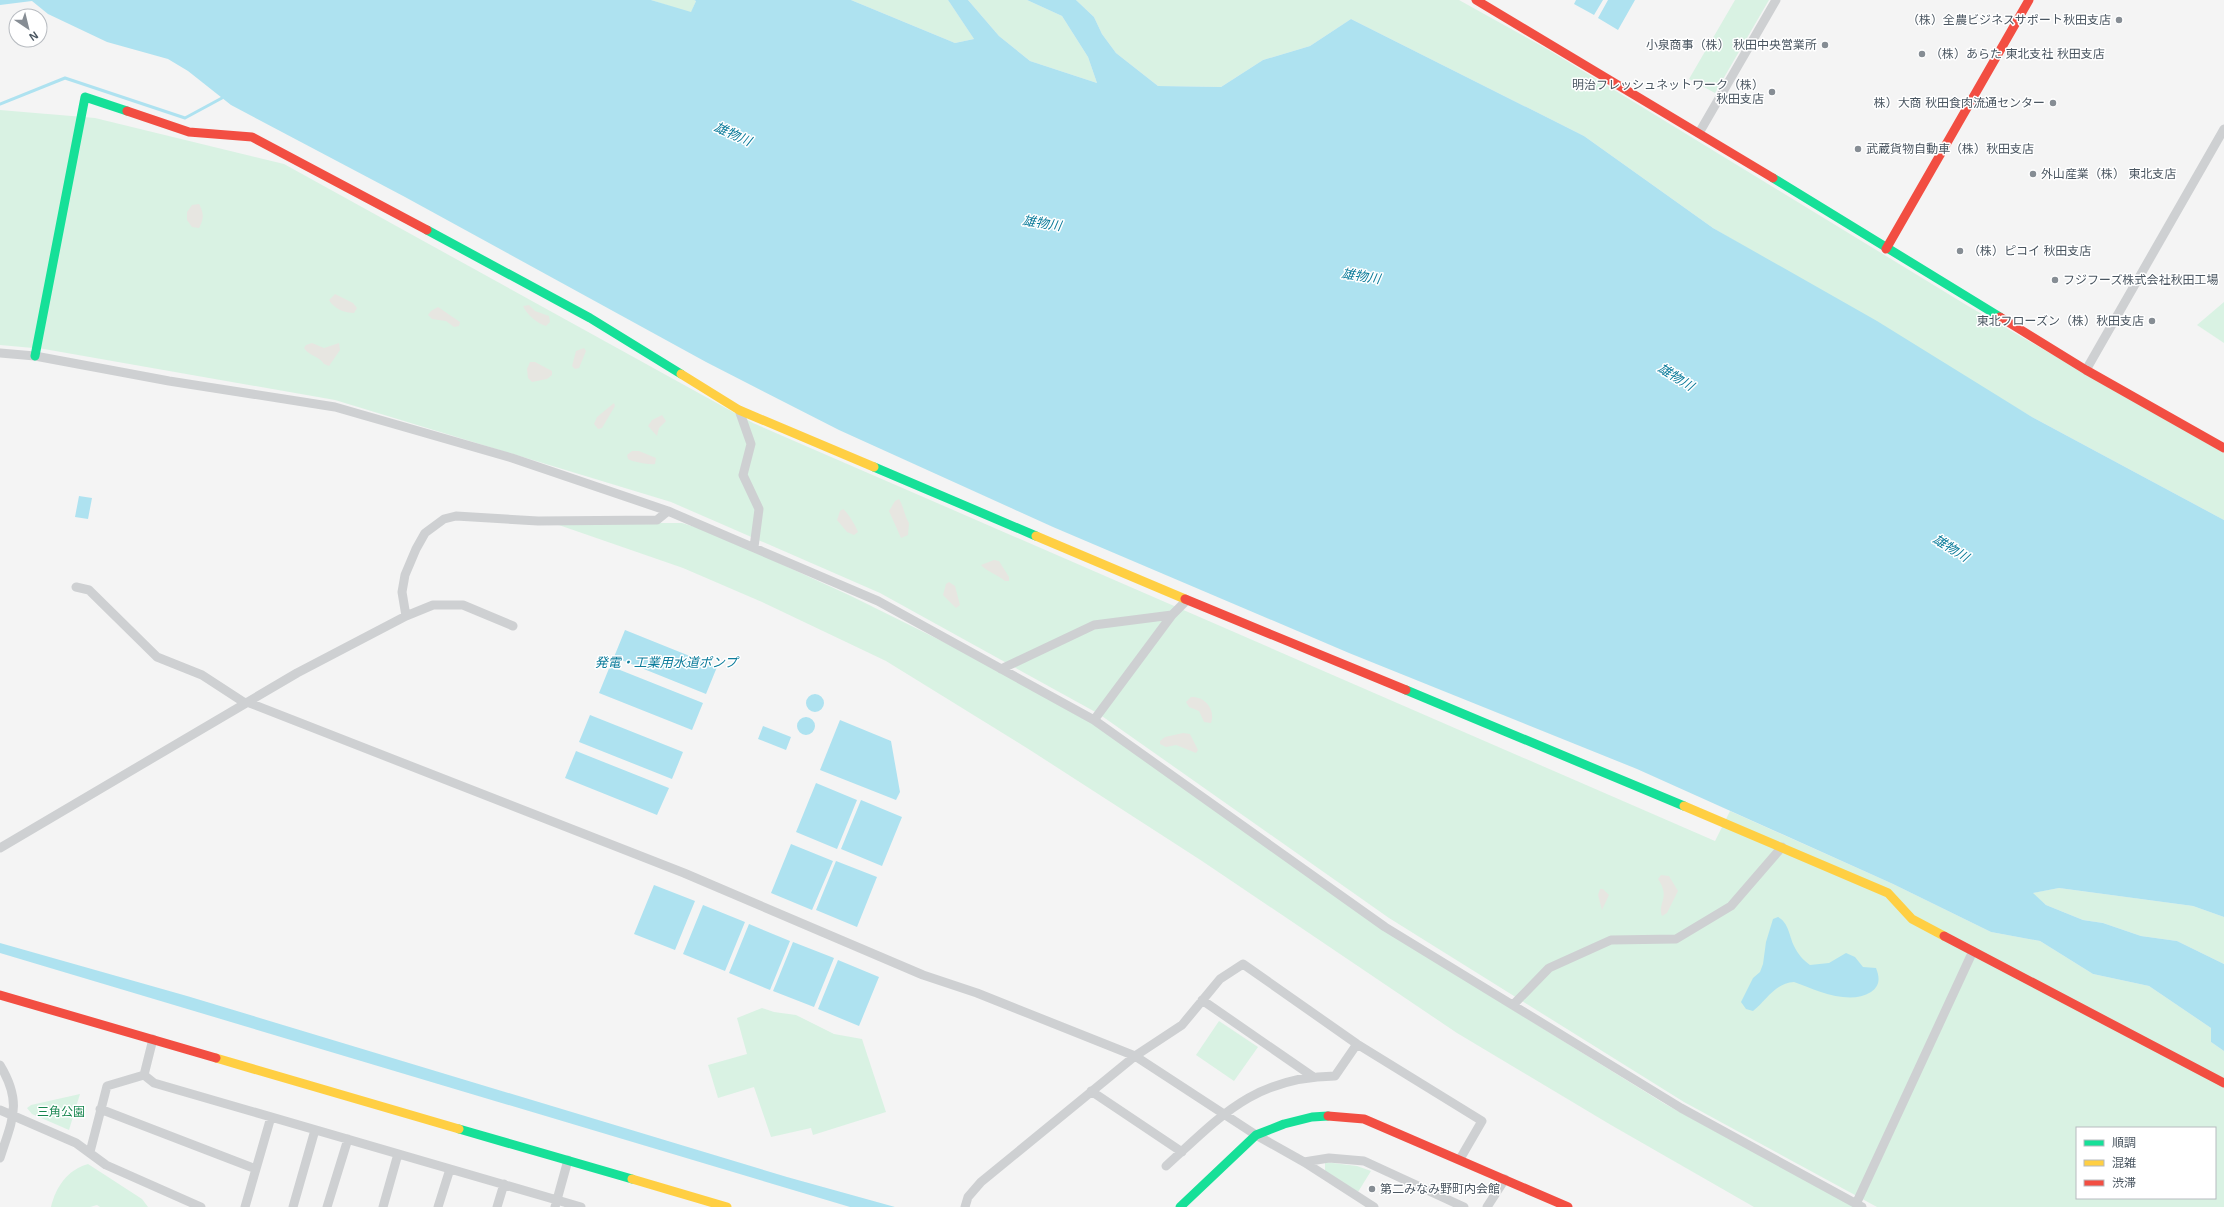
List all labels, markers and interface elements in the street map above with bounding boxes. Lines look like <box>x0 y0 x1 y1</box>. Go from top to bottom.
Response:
north arrow <box>8 8 48 48</box>
place label: （株）全農ビジネスサポート秋田支店 <box>1907 13 2111 27</box>
marker: （株）全農ビジネスサポート秋田支店 <box>2114 15 2124 25</box>
text: N <box>27 29 40 43</box>
place label: 小泉商事（株） 秋田中央営業所 <box>1646 38 1817 52</box>
marker: 小泉商事（株） 秋田中央営業所 <box>1820 40 1830 50</box>
place label: （株）あらた 東北支社 秋田支店 <box>1930 47 2105 61</box>
marker: （株）あらた 東北支社 秋田支店 <box>1917 49 1927 59</box>
place label: 明治フレッシュネットワーク（株） 秋田支店 <box>1572 78 1764 106</box>
marker: 明治フレッシュネットワーク（株） 秋田支店 <box>1767 87 1777 97</box>
place label: 株）大商 秋田食肉流通センター <box>1874 96 2045 110</box>
marker: 株）大商 秋田食肉流通センター <box>2048 98 2058 108</box>
water label: 雄物川 <box>712 119 756 150</box>
place label: 武蔵貨物自動車（株）秋田支店 <box>1866 142 2034 156</box>
marker: 武蔵貨物自動車（株）秋田支店 <box>1853 144 1863 154</box>
place label: 外山産業（株） 東北支店 <box>2041 167 2176 181</box>
marker: 外山産業（株） 東北支店 <box>2028 169 2038 179</box>
water label: 雄物川 <box>1022 213 1064 234</box>
place label: （株）ピコイ 秋田支店 <box>1968 244 2091 258</box>
marker: （株）ピコイ 秋田支店 <box>1955 246 1965 256</box>
water label: 雄物川 <box>1341 266 1383 287</box>
place label: フジフーズ株式会社秋田工場 <box>2063 273 2218 287</box>
marker: フジフーズ株式会社秋田工場 <box>2050 275 2060 285</box>
place label: 東北フローズン（株）秋田支店 <box>1977 314 2144 328</box>
marker: 東北フローズン（株）秋田支店 <box>2147 316 2157 326</box>
water label: 雄物川 <box>1655 360 1698 395</box>
water label: 雄物川 <box>1930 531 1973 566</box>
water label: 発電・工業用水道ポンプ <box>595 655 740 670</box>
park label: 三角公園 <box>37 1105 85 1119</box>
legend <box>2076 1127 2216 1199</box>
text: 順調 <box>2112 1136 2136 1150</box>
text: 混雑 <box>2112 1156 2136 1170</box>
text: 渋滞 <box>2112 1176 2136 1190</box>
place label: 第二みなみ野町内会館 <box>1380 1182 1500 1196</box>
marker: 第二みなみ野町内会館 <box>1367 1184 1377 1194</box>

